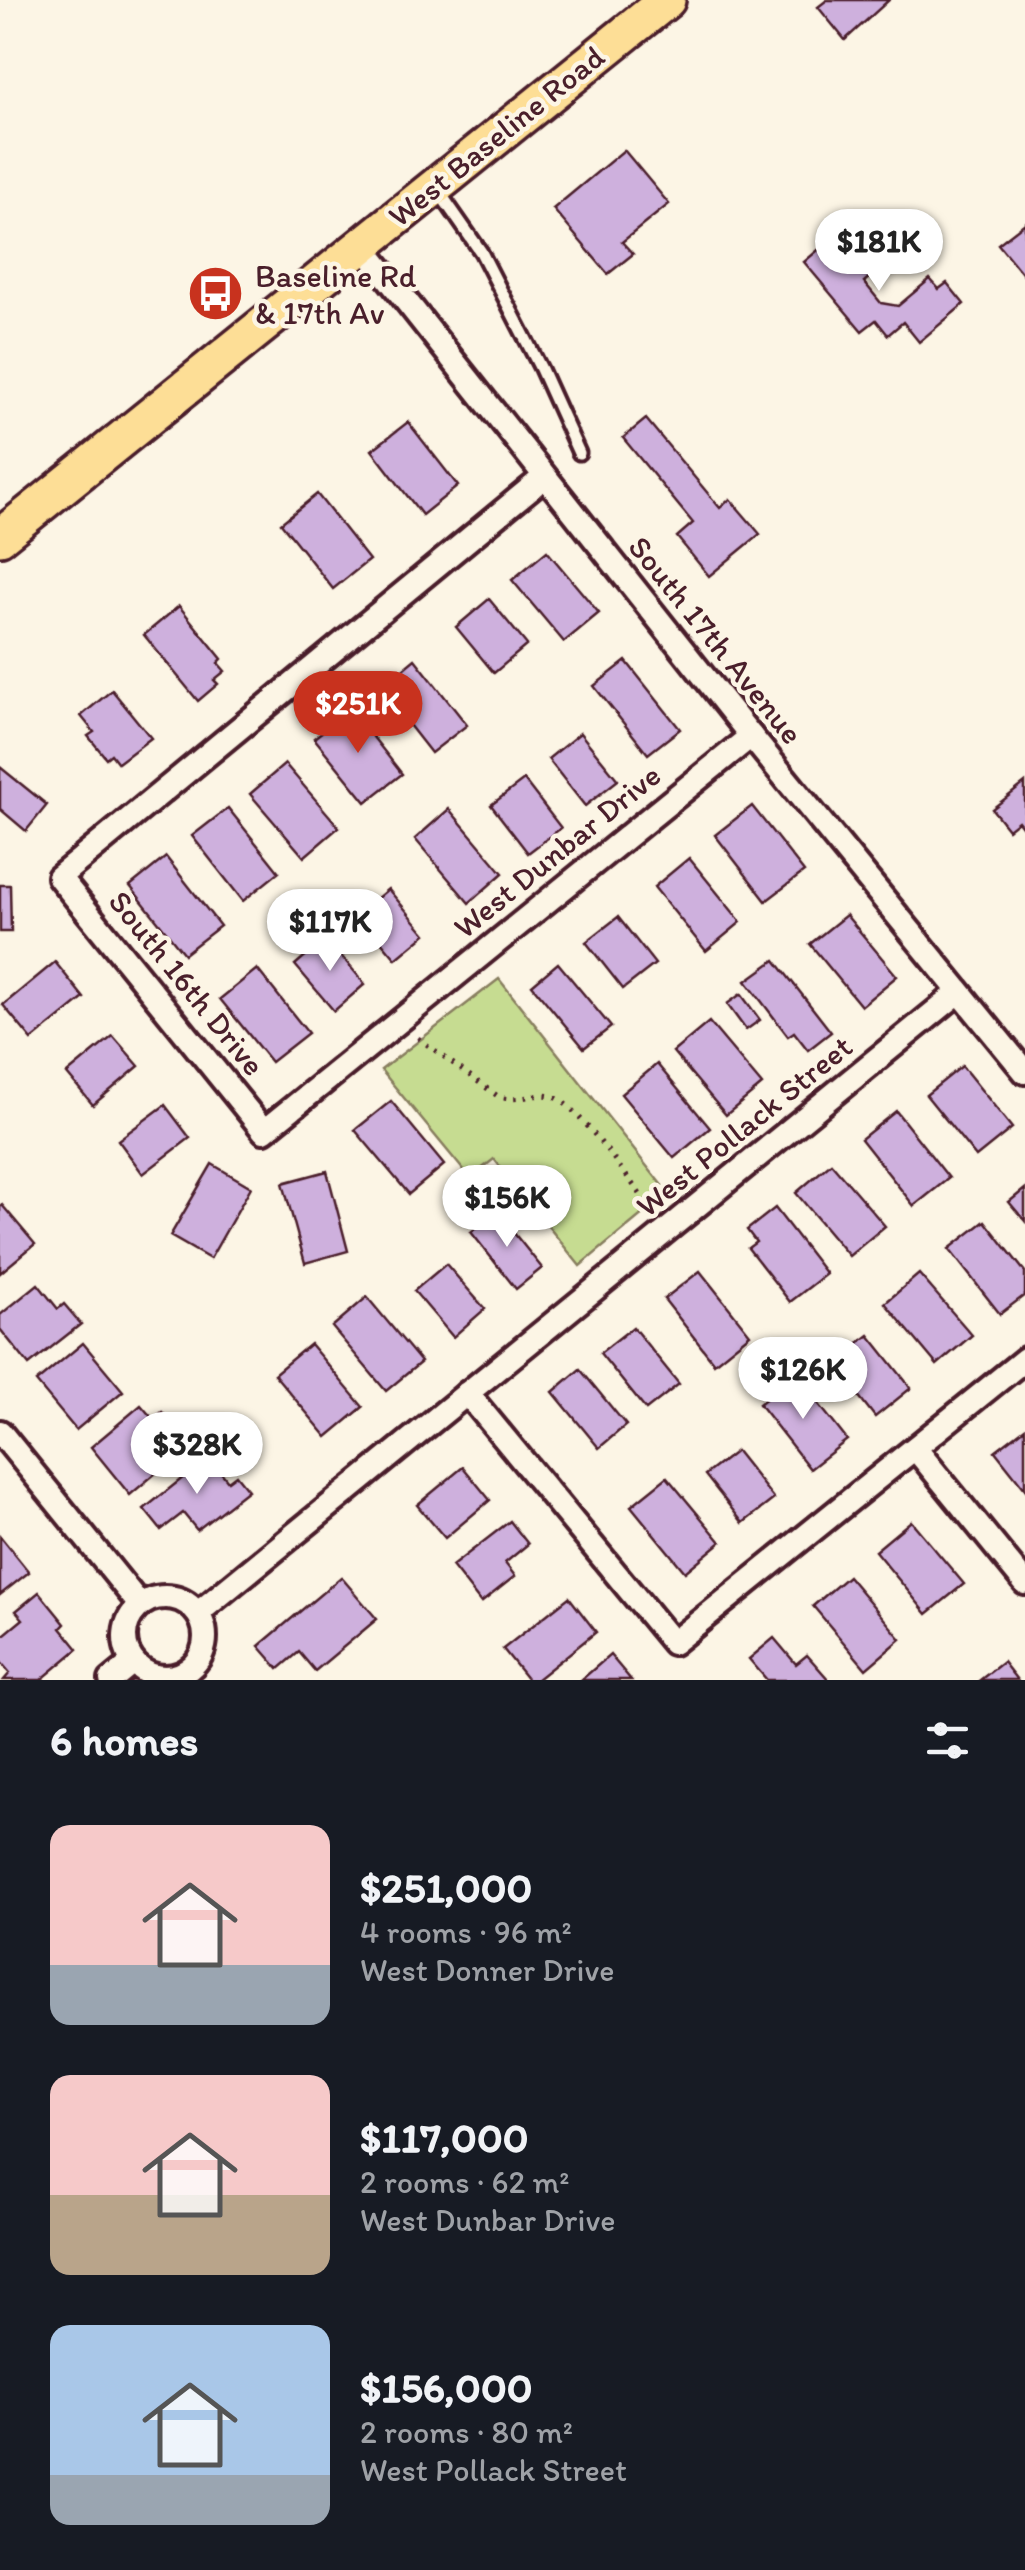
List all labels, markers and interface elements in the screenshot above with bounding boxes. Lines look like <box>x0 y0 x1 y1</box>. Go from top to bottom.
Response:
street label: West Baseline Road <box>380 37 612 235</box>
pin: $181K <box>809 209 949 294</box>
text: $181K <box>837 222 921 260</box>
place label: Baseline Rd & 17th Av <box>255 257 417 332</box>
bus stop icon: Baseline Rd & 17th Av <box>186 264 246 324</box>
street label: South 17th Avenue <box>621 528 811 752</box>
pin: $251K <box>288 671 428 756</box>
text: $251K <box>315 684 401 722</box>
street label: West Dunbar Drive <box>446 756 668 946</box>
street label: South 16th Drive <box>101 883 273 1083</box>
pin: $117K <box>260 889 400 974</box>
text: $117K <box>289 902 371 940</box>
street label: West Pollack Street <box>628 1027 860 1225</box>
pin: $156K <box>437 1165 577 1250</box>
text: $156K <box>464 1178 550 1216</box>
pin: $126K <box>733 1337 873 1422</box>
text: $126K <box>760 1350 846 1388</box>
pin: $328K <box>127 1412 267 1497</box>
text: $328K <box>153 1425 241 1463</box>
icon: filters <box>920 1713 975 1768</box>
text: 6 homes <box>50 1715 198 1766</box>
text: $251,000 <box>360 1862 533 1913</box>
icon: home <box>130 1865 250 1985</box>
text: 4 rooms · 96 m² <box>360 1913 572 1951</box>
text: West Donner Drive <box>360 1951 614 1989</box>
text: $117,000 <box>360 2112 529 2163</box>
icon: home <box>130 2115 250 2235</box>
text: 2 rooms · 62 m² <box>360 2163 569 2201</box>
text: West Dunbar Drive <box>360 2201 615 2239</box>
text: $156,000 <box>360 2362 533 2413</box>
icon: home <box>130 2365 250 2485</box>
text: 2 rooms · 80 m² <box>360 2413 573 2451</box>
text: West Pollack Street <box>360 2451 627 2489</box>

